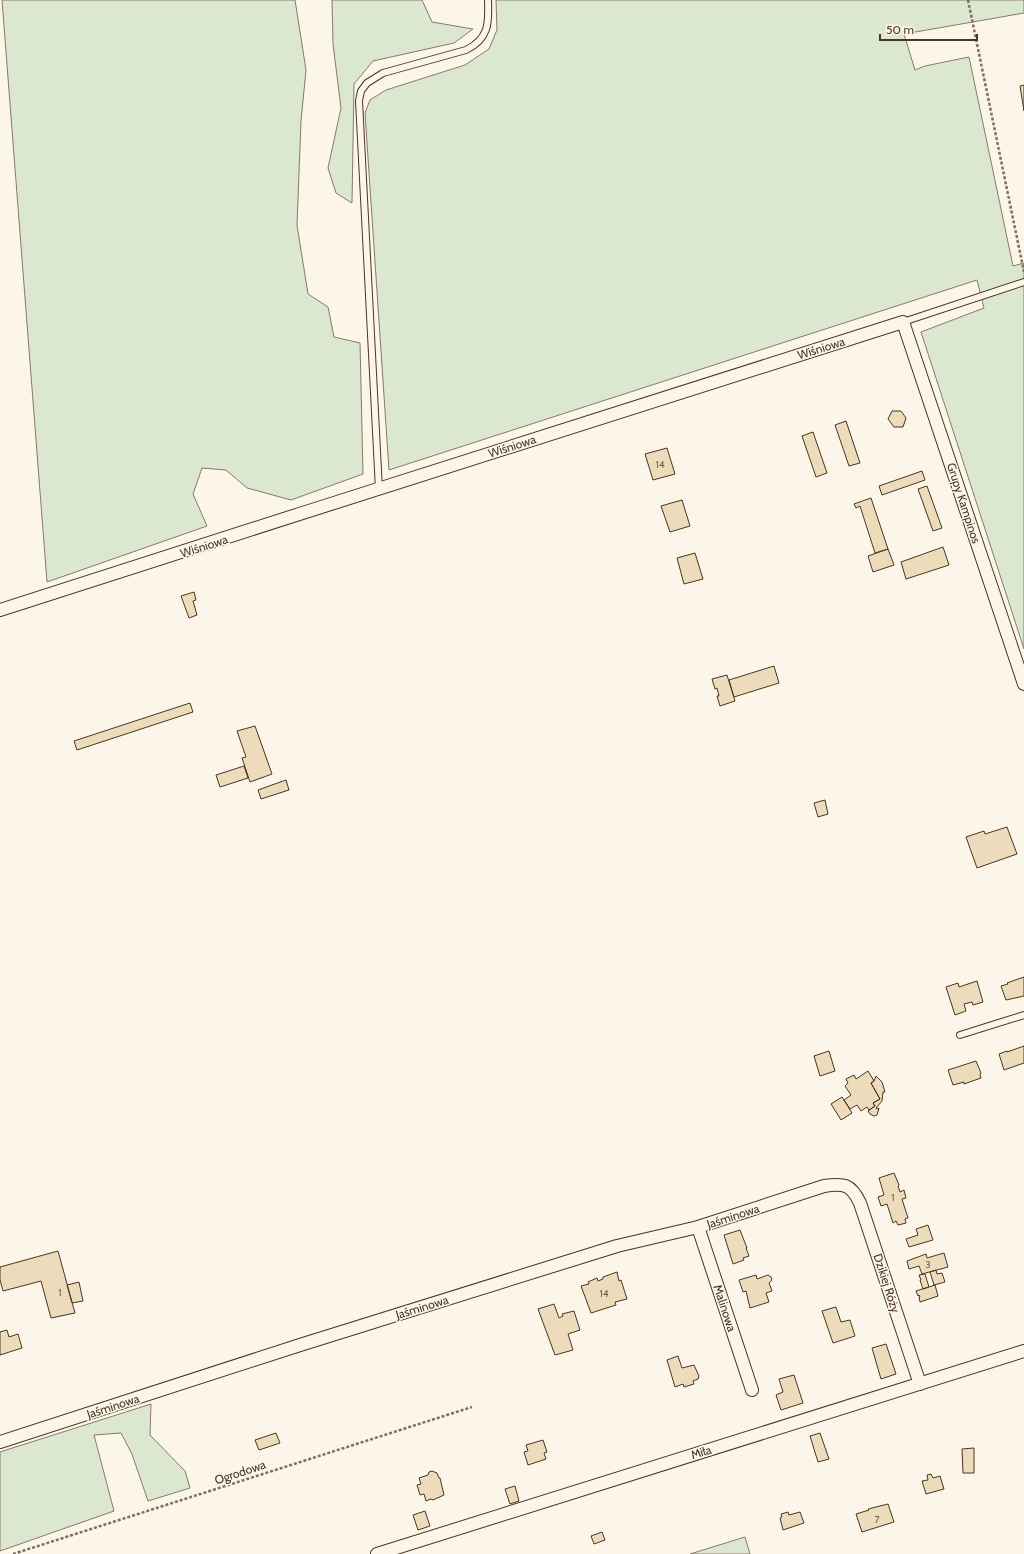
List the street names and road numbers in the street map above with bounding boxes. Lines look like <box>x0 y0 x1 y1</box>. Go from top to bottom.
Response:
street label: Wiśniowa <box>795 334 847 362</box>
street label: Wiśniowa <box>486 431 538 461</box>
street label: Grupy Kampinos <box>944 461 984 545</box>
street label: Wiśniowa <box>178 531 230 561</box>
street label: Jaśminowa <box>704 1200 761 1232</box>
street label: Dzikiej Róży <box>870 1251 904 1315</box>
street label: Malinowa <box>710 1283 740 1334</box>
street label: Jaśminowa <box>393 1292 450 1322</box>
street label: Jaśminowa <box>84 1390 141 1422</box>
street label: Miła <box>689 1442 713 1462</box>
street label: Ogrodowa <box>212 1457 268 1487</box>

